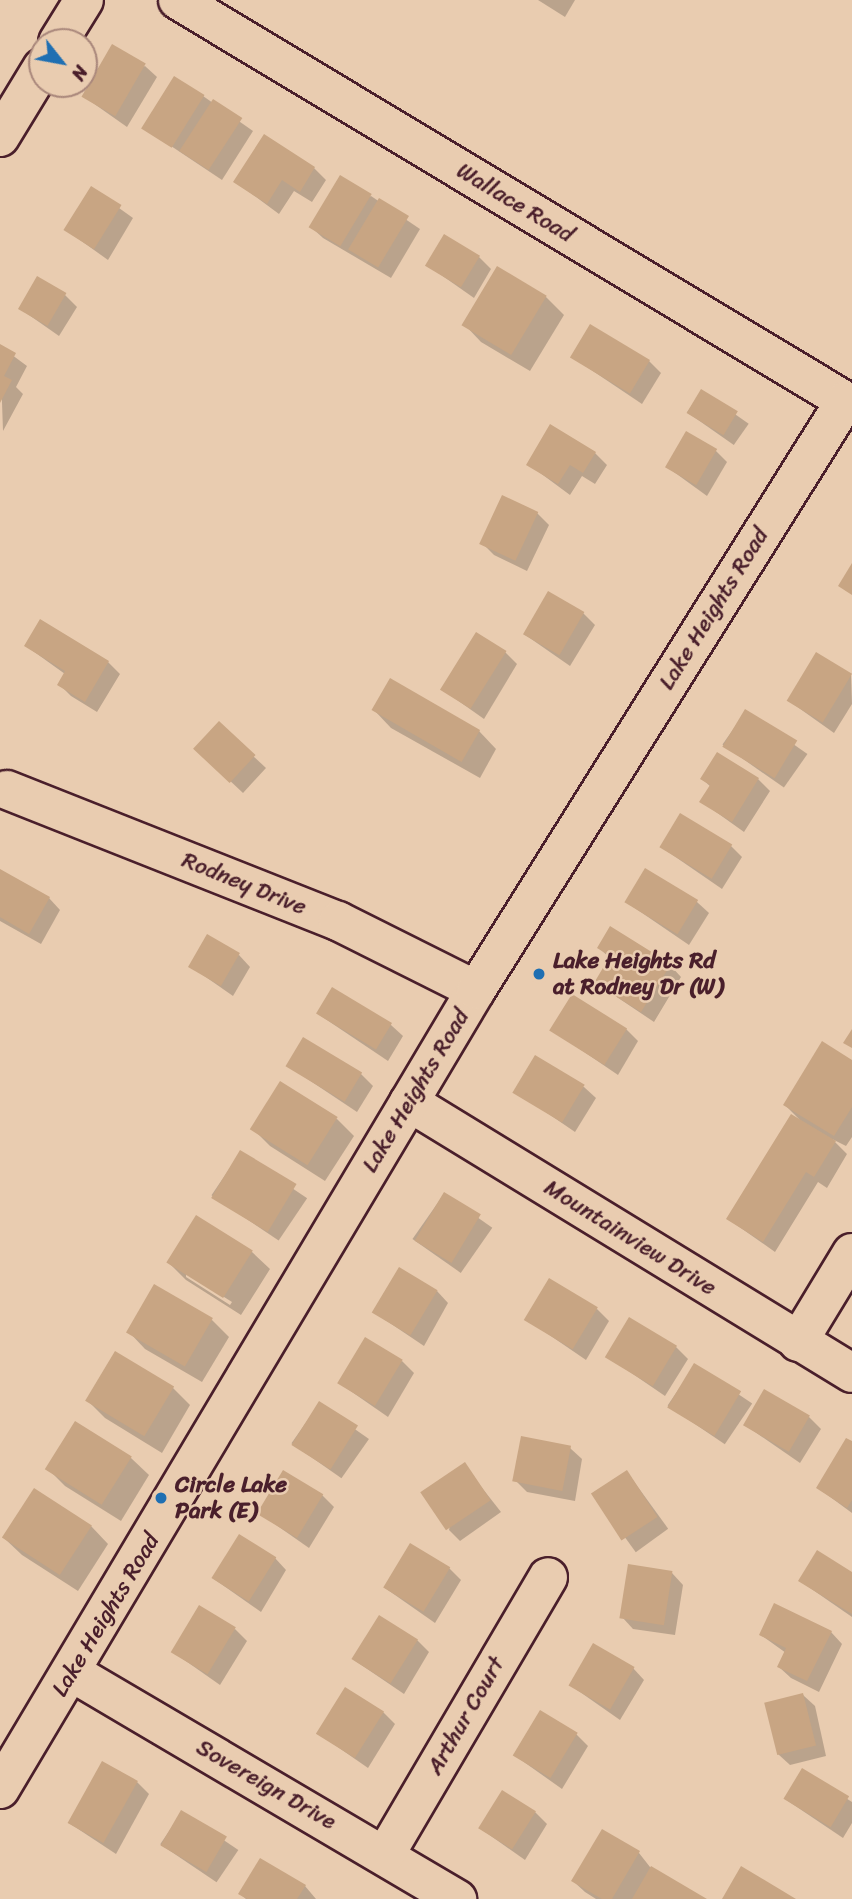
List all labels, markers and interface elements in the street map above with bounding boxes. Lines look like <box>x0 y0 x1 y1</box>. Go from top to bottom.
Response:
north arrow <box>28 28 98 98</box>
text: N <box>62 59 97 87</box>
street label: Wallace Road <box>451 157 579 249</box>
street label: Lake Heights Road <box>653 523 775 695</box>
street label: Rodney Drive <box>178 847 310 921</box>
place label: Lake Heights Rd at Rodney Dr (W) <box>553 947 723 1001</box>
marker: Lake Heights Rd at Rodney Dr (W) <box>531 966 547 982</box>
street label: Lake Heights Road <box>356 1004 476 1178</box>
street label: Mountainview Drive <box>539 1174 721 1302</box>
place label: Circle Lake Park (E) <box>175 1471 287 1525</box>
marker: Circle Lake Park (E) <box>153 1490 169 1506</box>
street label: Lake Heights Road <box>46 1528 166 1702</box>
street label: Arthur Court <box>421 1652 511 1780</box>
street label: Sovereign Drive <box>191 1734 341 1836</box>

